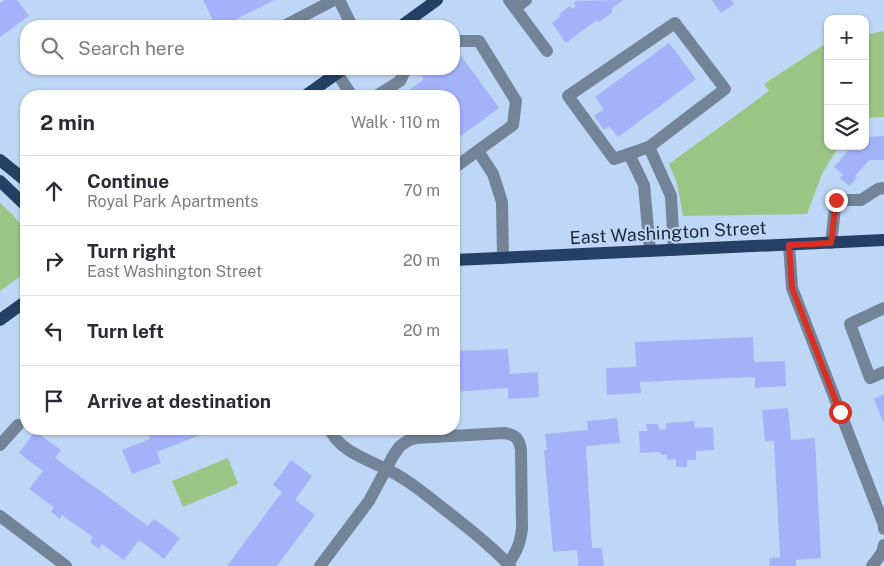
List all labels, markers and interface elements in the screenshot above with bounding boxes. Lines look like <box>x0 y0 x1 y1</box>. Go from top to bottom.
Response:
map controls <box>824 15 869 150</box>
button: + <box>824 15 869 60</box>
search box <box>20 20 460 75</box>
icon: search <box>38 34 66 62</box>
text: Search here <box>78 37 185 59</box>
button: − <box>824 60 869 105</box>
button: layers <box>824 105 869 150</box>
text: 2 min <box>40 110 95 135</box>
text: Walk · 110 m <box>351 113 440 132</box>
text: Continue <box>87 170 169 192</box>
icon: ahead <box>40 177 68 205</box>
text: 70 m <box>403 181 440 200</box>
route end <box>825 189 848 212</box>
text: Royal Park Apartments <box>87 192 258 211</box>
street label: East Washington Street <box>569 217 767 248</box>
text: Turn right <box>87 240 176 262</box>
icon: right <box>40 247 68 275</box>
text: 20 m <box>403 251 440 270</box>
text: East Washington Street <box>87 262 262 281</box>
icon: left <box>40 317 68 345</box>
text: Turn left <box>87 320 164 342</box>
text: 20 m <box>403 321 440 340</box>
icon: arrive <box>40 387 68 415</box>
text: Arrive at destination <box>87 390 271 412</box>
route start <box>829 401 852 424</box>

